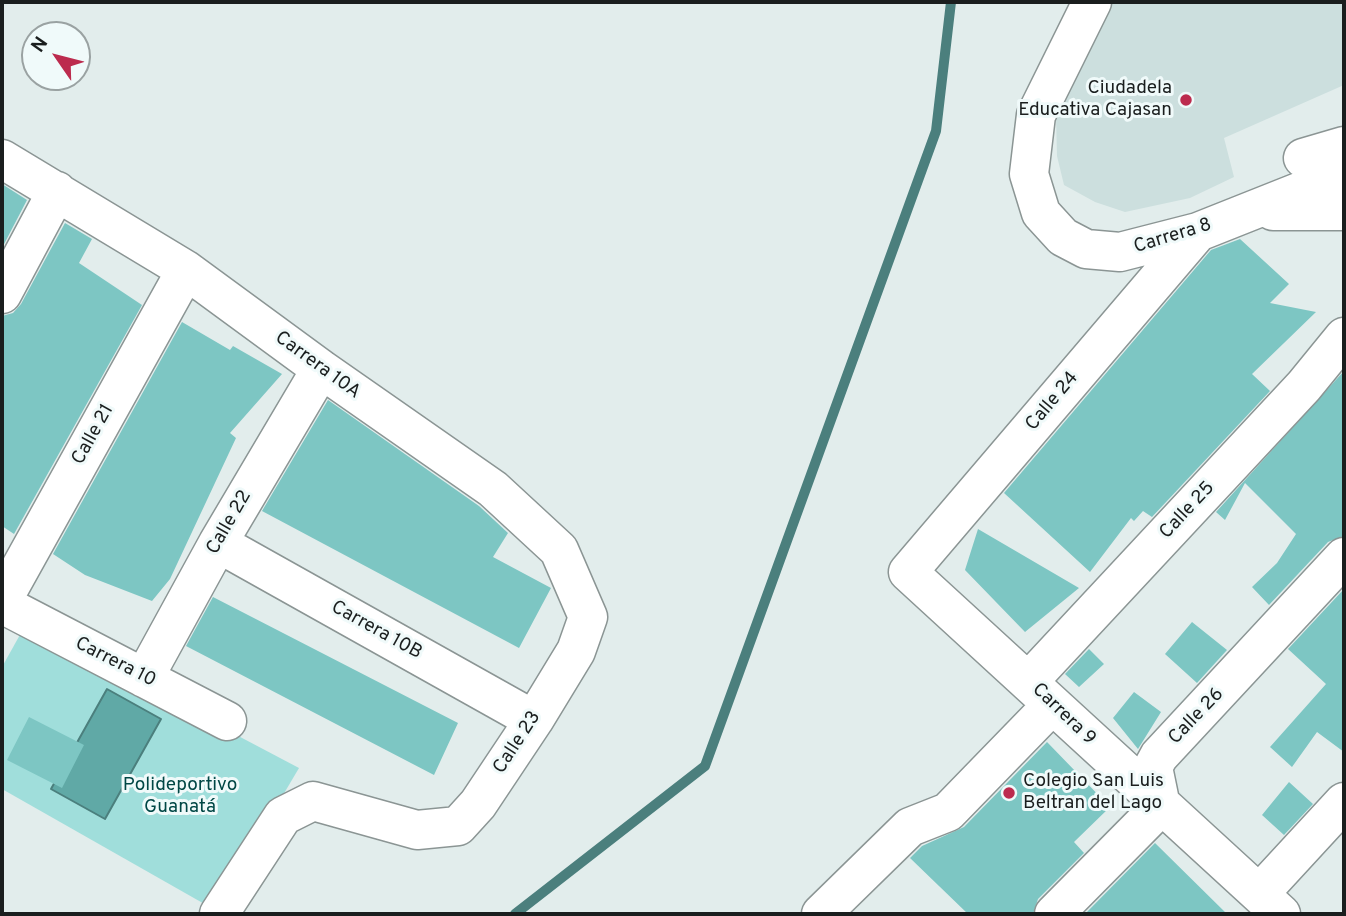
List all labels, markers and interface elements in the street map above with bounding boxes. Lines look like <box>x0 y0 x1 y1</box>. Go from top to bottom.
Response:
north arrow <box>21 21 91 91</box>
text: N <box>27 33 54 58</box>
place label: Ciudadela Educativa Cajasan <box>1018 78 1172 122</box>
marker: Ciudadela Educativa Cajasan <box>1178 92 1194 108</box>
street label: Carrera 8 <box>1131 214 1215 260</box>
street label: Carrera 10A <box>270 327 364 405</box>
street label: Calle 24 <box>1022 368 1084 436</box>
street label: Calle 21 <box>68 401 120 469</box>
street label: Calle 25 <box>1156 477 1220 545</box>
street label: Calle 22 <box>203 487 257 559</box>
street label: Carrera 10B <box>327 597 425 665</box>
street label: Carrera 10 <box>71 633 159 693</box>
street label: Carrera 9 <box>1026 679 1100 751</box>
street label: Calle 26 <box>1165 684 1229 750</box>
street label: Calle 23 <box>489 707 547 779</box>
place label: Colegio San Luis Beltran del Lago <box>1023 771 1164 815</box>
park label: Polideportivo Guanatá <box>123 775 237 819</box>
marker: Colegio San Luis Beltran del Lago <box>1001 785 1017 801</box>

